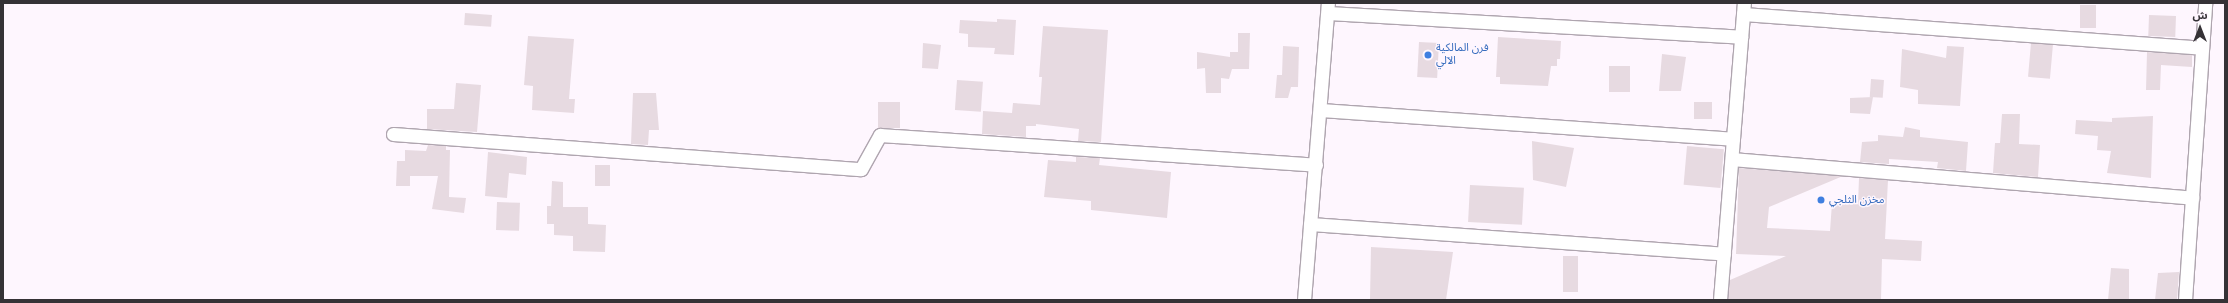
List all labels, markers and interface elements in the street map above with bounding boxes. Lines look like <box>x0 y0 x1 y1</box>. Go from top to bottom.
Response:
north arrow <box>2180 8 2220 48</box>
text: ش <box>2192 9 2208 22</box>
place label: فرن المالكية الآلي <box>1436 42 1489 68</box>
marker: فرن المالكية الآلي <box>1423 50 1433 60</box>
place label: مخزن الثلجي <box>1829 193 1885 207</box>
marker: مخزن الثلجي <box>1816 195 1826 205</box>

